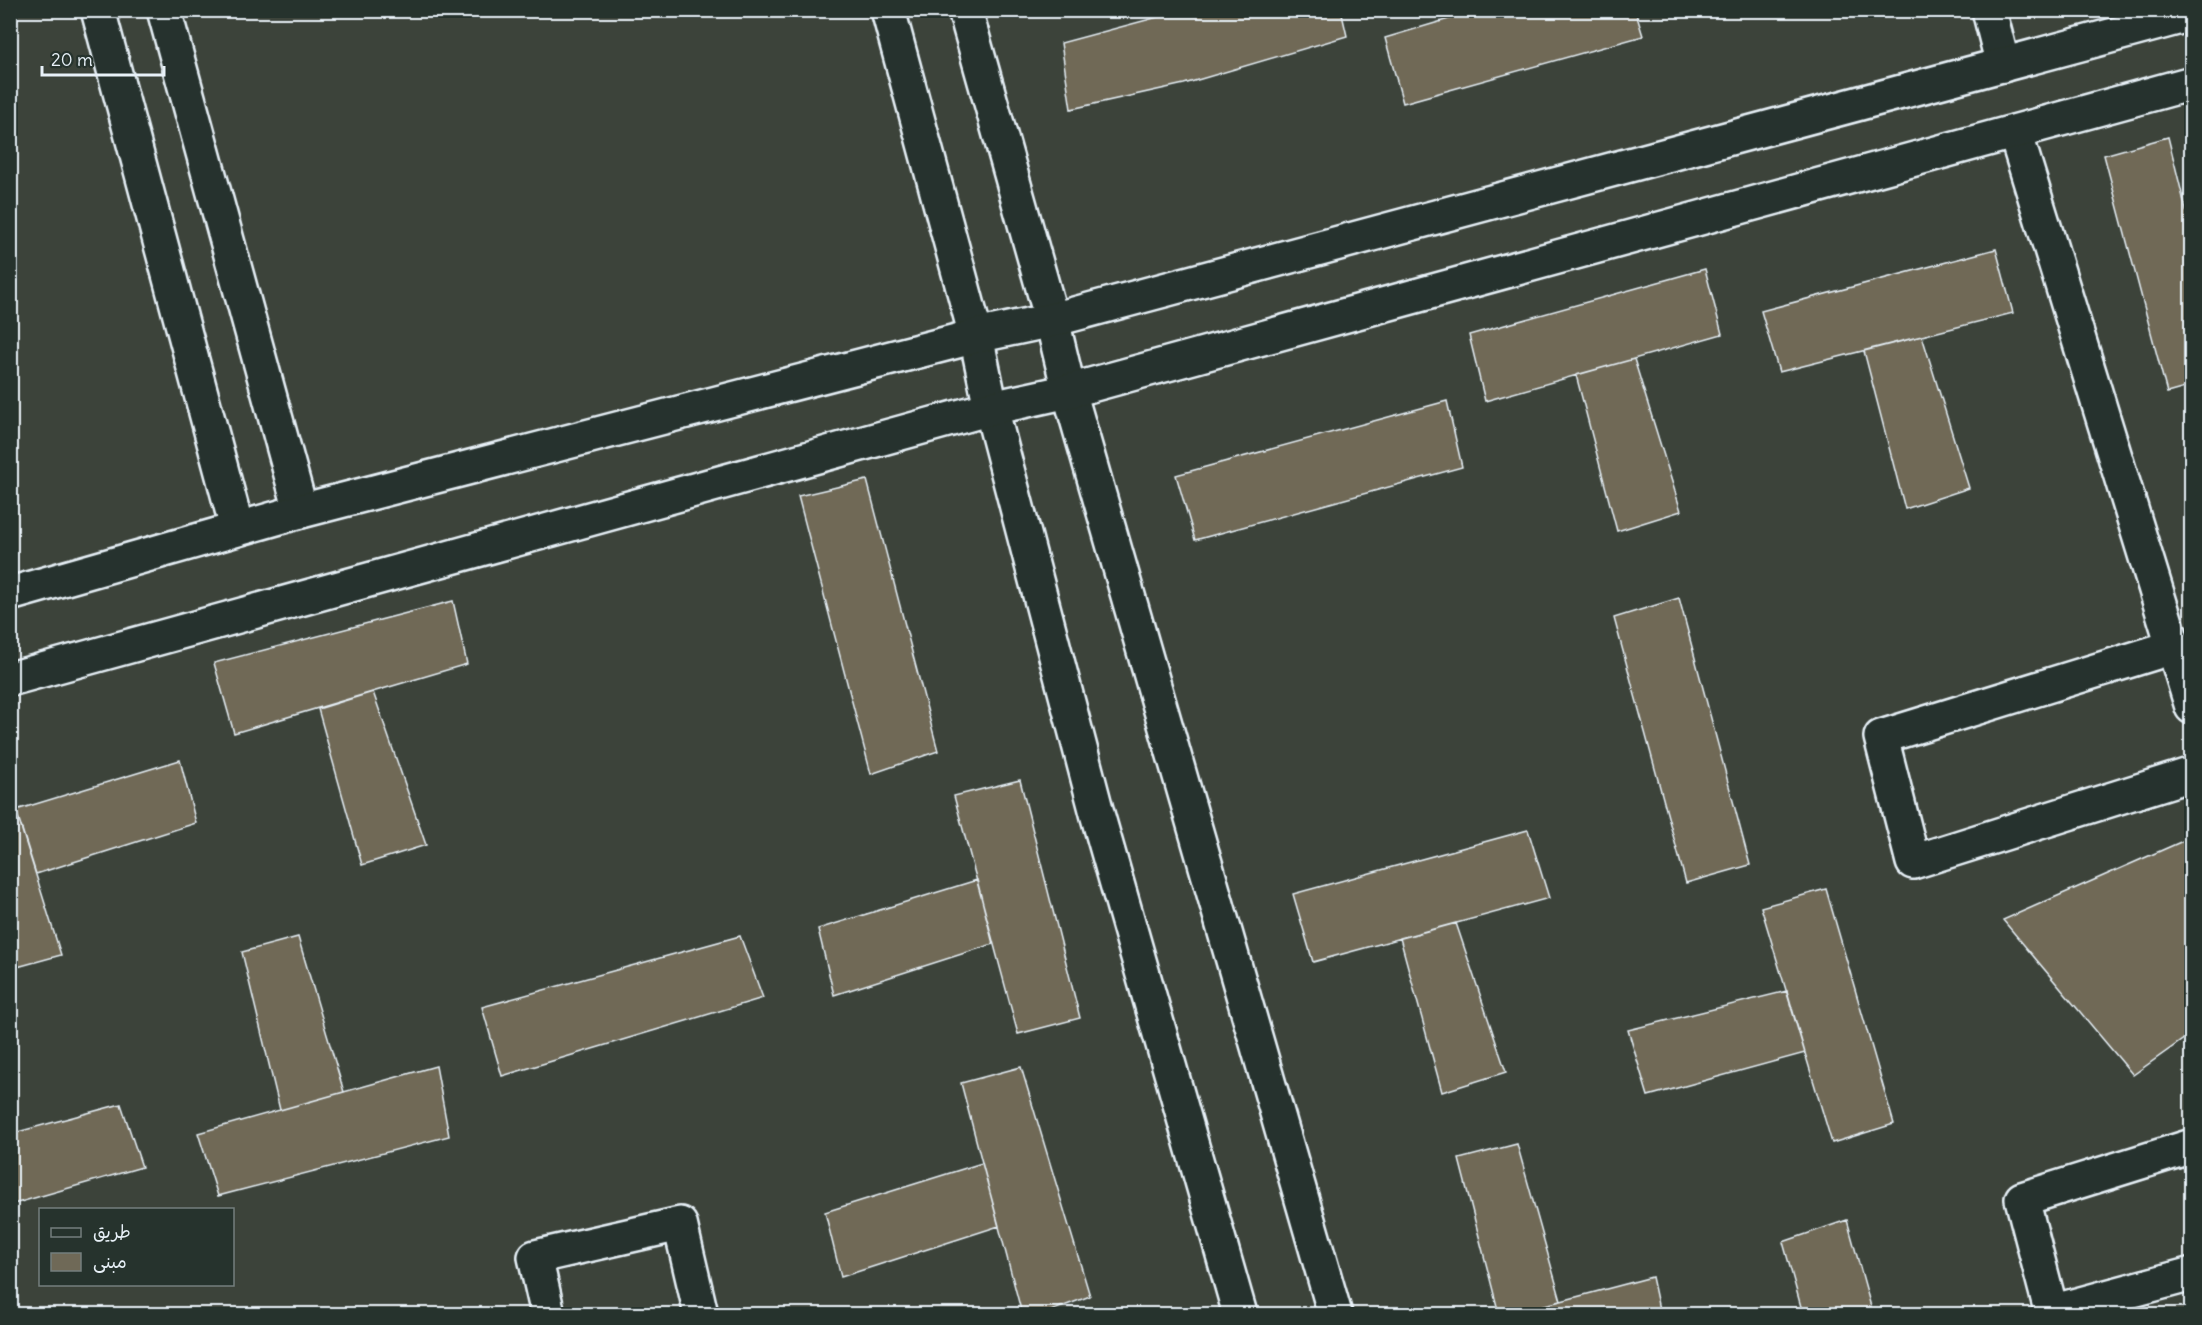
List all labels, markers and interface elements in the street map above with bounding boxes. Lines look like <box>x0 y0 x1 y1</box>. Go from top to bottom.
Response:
scale bar <box>42 39 164 77</box>
text: 20 m <box>51 48 93 71</box>
legend <box>39 1208 234 1286</box>
text: طريق <box>93 1220 131 1243</box>
text: مبنى <box>93 1250 127 1273</box>

